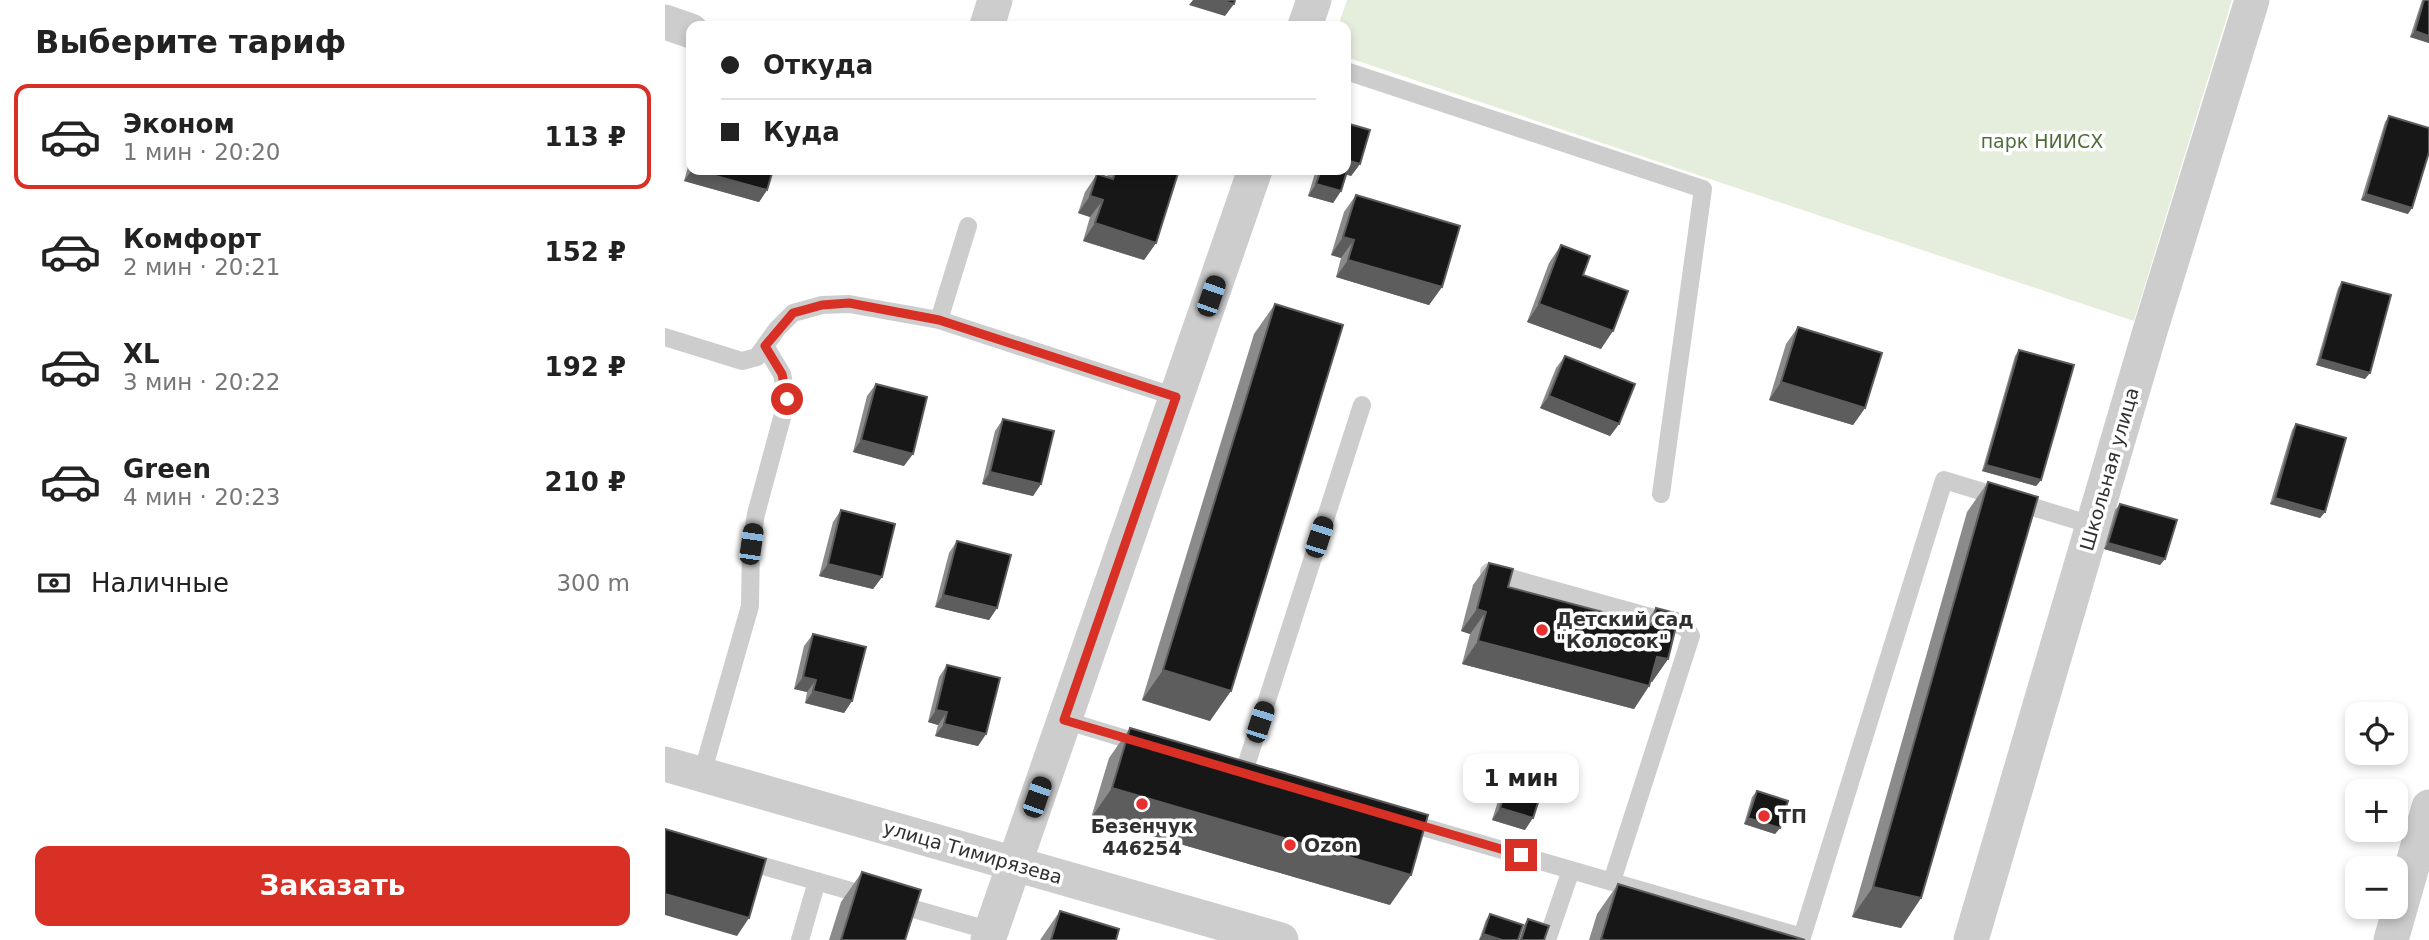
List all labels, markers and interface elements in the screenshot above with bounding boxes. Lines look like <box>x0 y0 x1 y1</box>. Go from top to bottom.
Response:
text: Выберите тариф <box>35 23 346 61</box>
text: Откуда <box>763 50 873 80</box>
icon: car <box>39 105 102 168</box>
text: Эконом <box>123 109 235 139</box>
text: Куда <box>763 117 840 147</box>
text: 113 ₽ <box>545 122 626 152</box>
park label: парк НИИСХ <box>1981 130 2103 152</box>
text: 1 мин · 20:20 <box>123 139 281 165</box>
icon: car <box>39 220 102 283</box>
text: Комфорт <box>123 224 261 254</box>
text: 152 ₽ <box>545 237 626 267</box>
text: 2 мин · 20:21 <box>123 254 281 280</box>
car <box>1195 273 1228 319</box>
icon: car <box>39 335 102 398</box>
text: XL <box>123 339 160 369</box>
text: 192 ₽ <box>545 352 626 382</box>
text: 3 мин · 20:22 <box>123 369 281 395</box>
route start <box>771 383 803 415</box>
street label: Школьная улица <box>2075 385 2143 553</box>
icon: car <box>39 450 102 513</box>
text: Green <box>123 454 211 484</box>
text: 210 ₽ <box>545 467 626 497</box>
text: 4 мин · 20:23 <box>123 484 281 510</box>
car <box>1303 514 1336 560</box>
car <box>738 522 765 566</box>
icon: cash <box>35 564 73 602</box>
text: Наличные <box>91 568 229 598</box>
text: 300 m <box>556 570 630 596</box>
place label: Детский сад "Колосок" <box>1556 608 1694 652</box>
marker: Детский сад "Колосок" <box>1534 622 1550 638</box>
car <box>1244 699 1277 745</box>
map controls <box>2345 702 2408 919</box>
button: locate <box>2345 702 2408 765</box>
callout: 1 мин <box>1463 754 1579 802</box>
text: 1 мин <box>1484 765 1558 791</box>
car <box>1021 774 1054 820</box>
button: + <box>2345 779 2408 842</box>
marker: Безенчук 446254 <box>1134 796 1150 812</box>
place label: ТП <box>1778 805 1807 827</box>
marker: ТП <box>1756 808 1772 824</box>
place label: Безенчук 446254 <box>1091 815 1193 859</box>
street label: улица Тимирязева <box>881 816 1065 888</box>
place label: Ozon <box>1304 834 1358 856</box>
marker: Ozon <box>1282 837 1298 853</box>
route end <box>1505 839 1537 871</box>
button: Заказать <box>35 846 630 926</box>
button: − <box>2345 856 2408 919</box>

